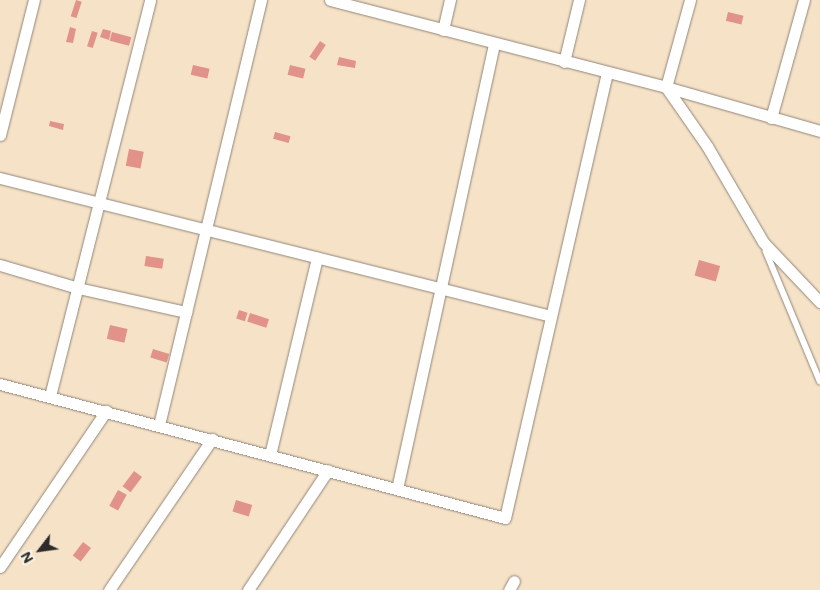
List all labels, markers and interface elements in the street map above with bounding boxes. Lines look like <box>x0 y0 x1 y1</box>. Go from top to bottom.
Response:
north arrow <box>15 525 65 575</box>
text: N <box>16 548 37 567</box>

